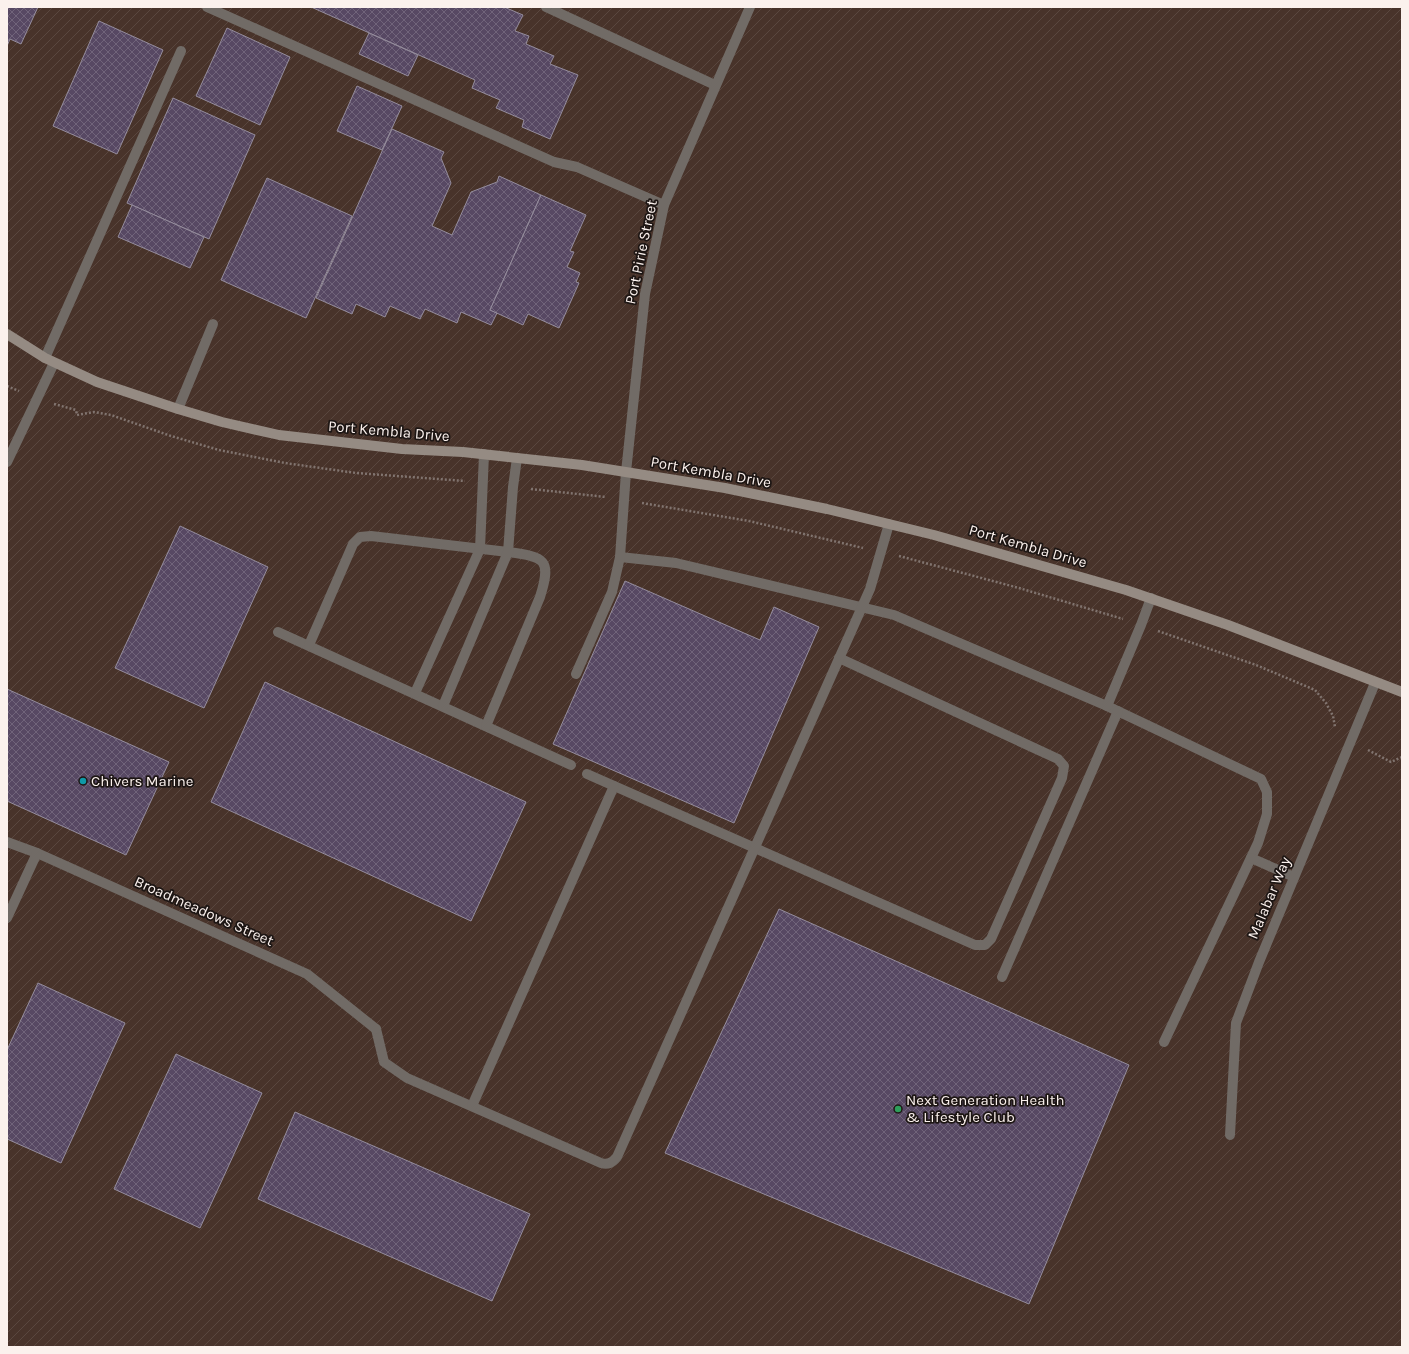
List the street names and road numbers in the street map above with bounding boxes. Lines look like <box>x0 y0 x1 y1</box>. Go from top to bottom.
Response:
street label: Port Pirie Street <box>621 198 661 306</box>
street label: Port Kembla Drive <box>327 417 451 445</box>
street label: Port Kembla Drive <box>649 453 773 491</box>
street label: Port Kembla Drive <box>967 521 1089 571</box>
street label: Malabar Way <box>1244 854 1294 942</box>
street label: Broadmeadows Street <box>132 872 277 950</box>

